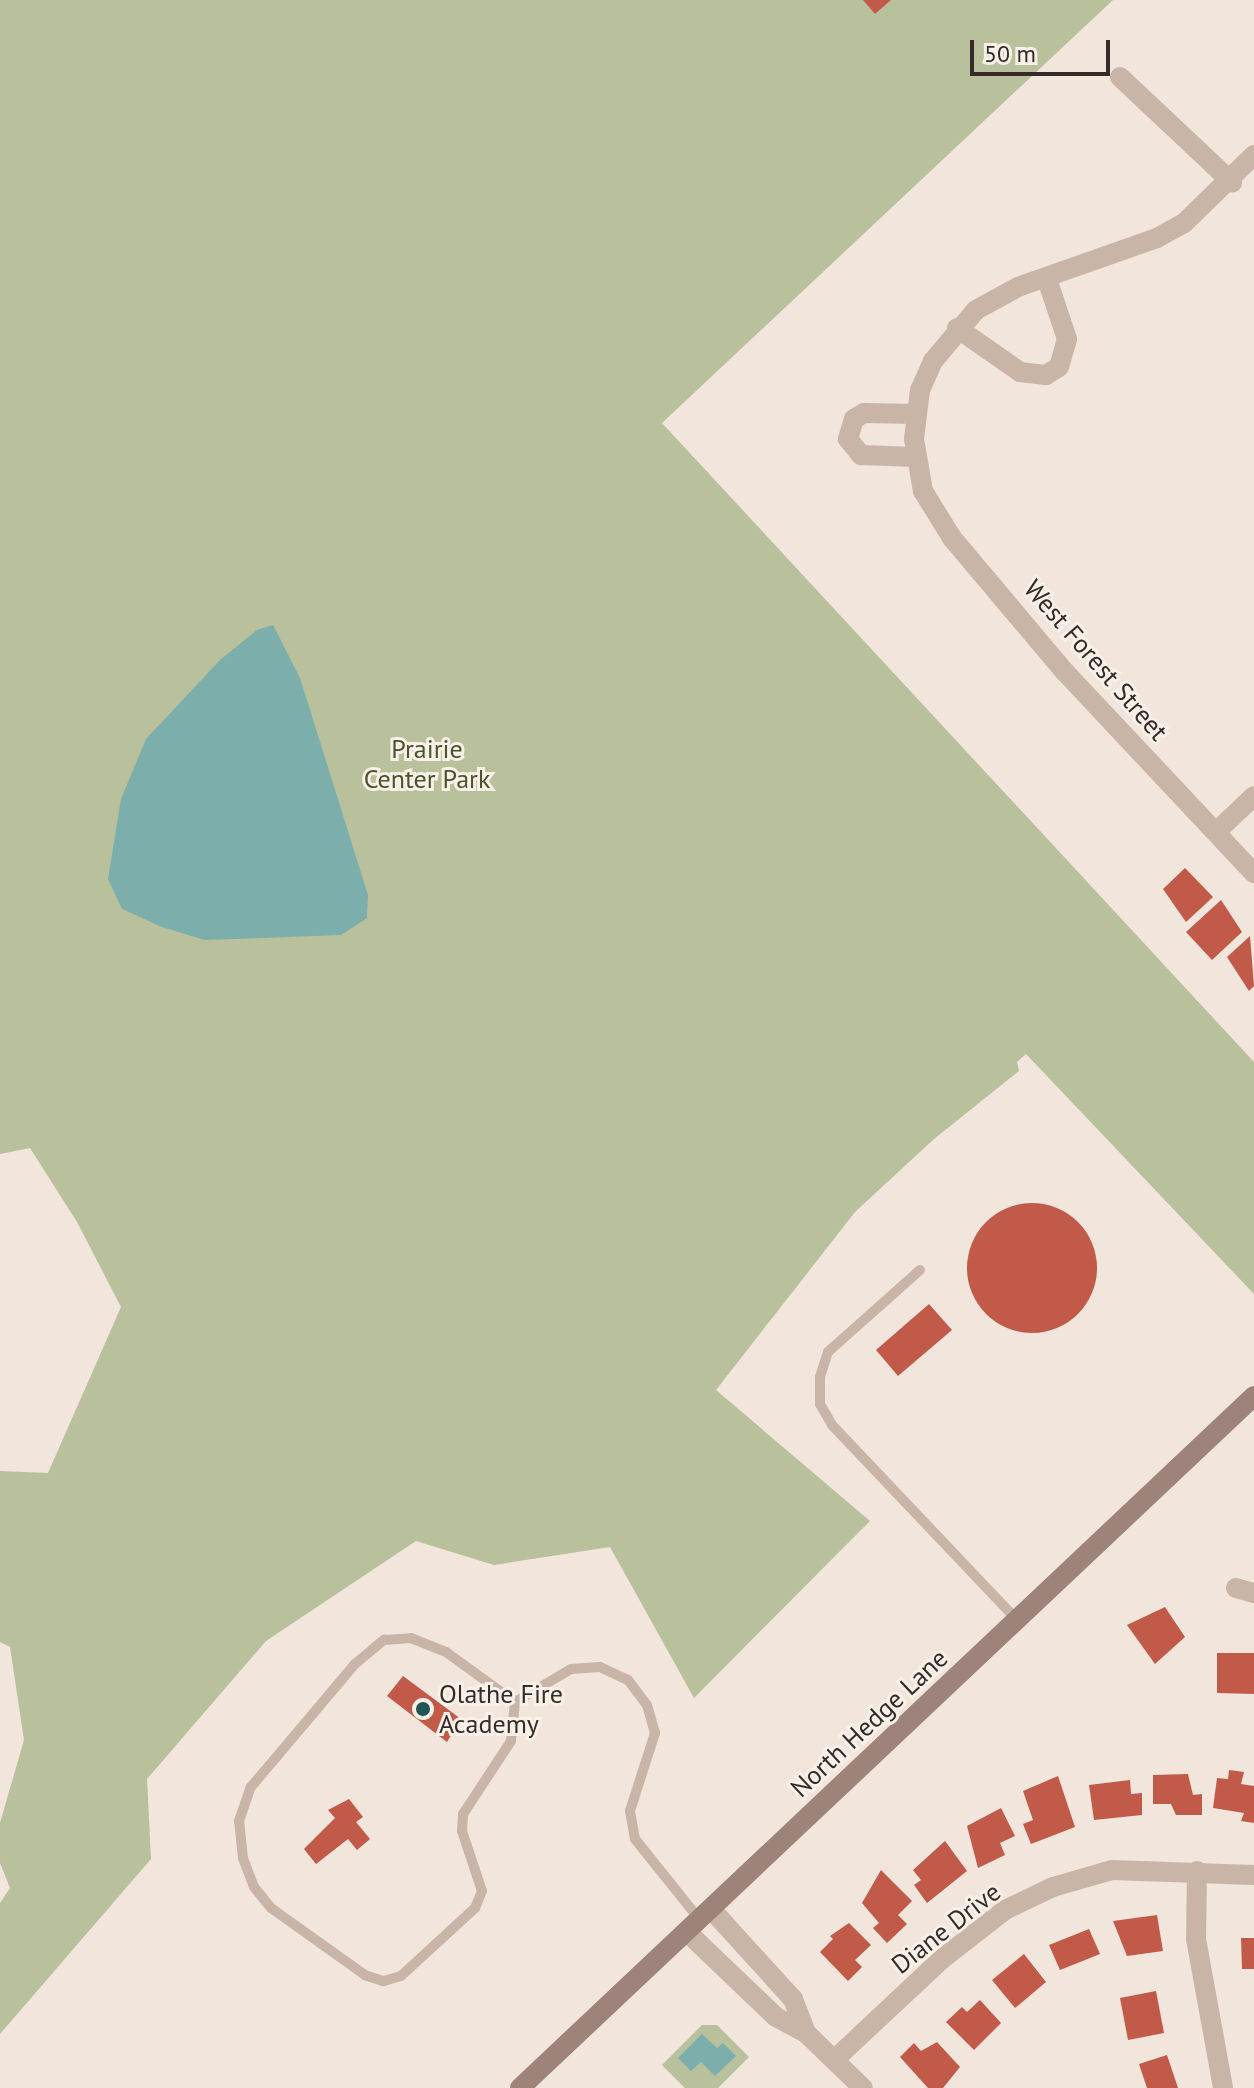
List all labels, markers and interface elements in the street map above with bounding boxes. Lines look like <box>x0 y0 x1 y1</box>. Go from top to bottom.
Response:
scale bar <box>974 24 1114 74</box>
text: 50 m <box>984 38 1036 69</box>
street label: West Forest Street <box>1018 573 1174 747</box>
park label: Prairie Center Park <box>364 733 490 794</box>
street label: North Hedge Lane <box>784 1642 954 1804</box>
place label: Olathe Fire Academy <box>439 1678 563 1740</box>
marker: Olathe Fire Academy <box>414 1700 432 1718</box>
street label: Diane Drive <box>885 1876 1007 1980</box>

